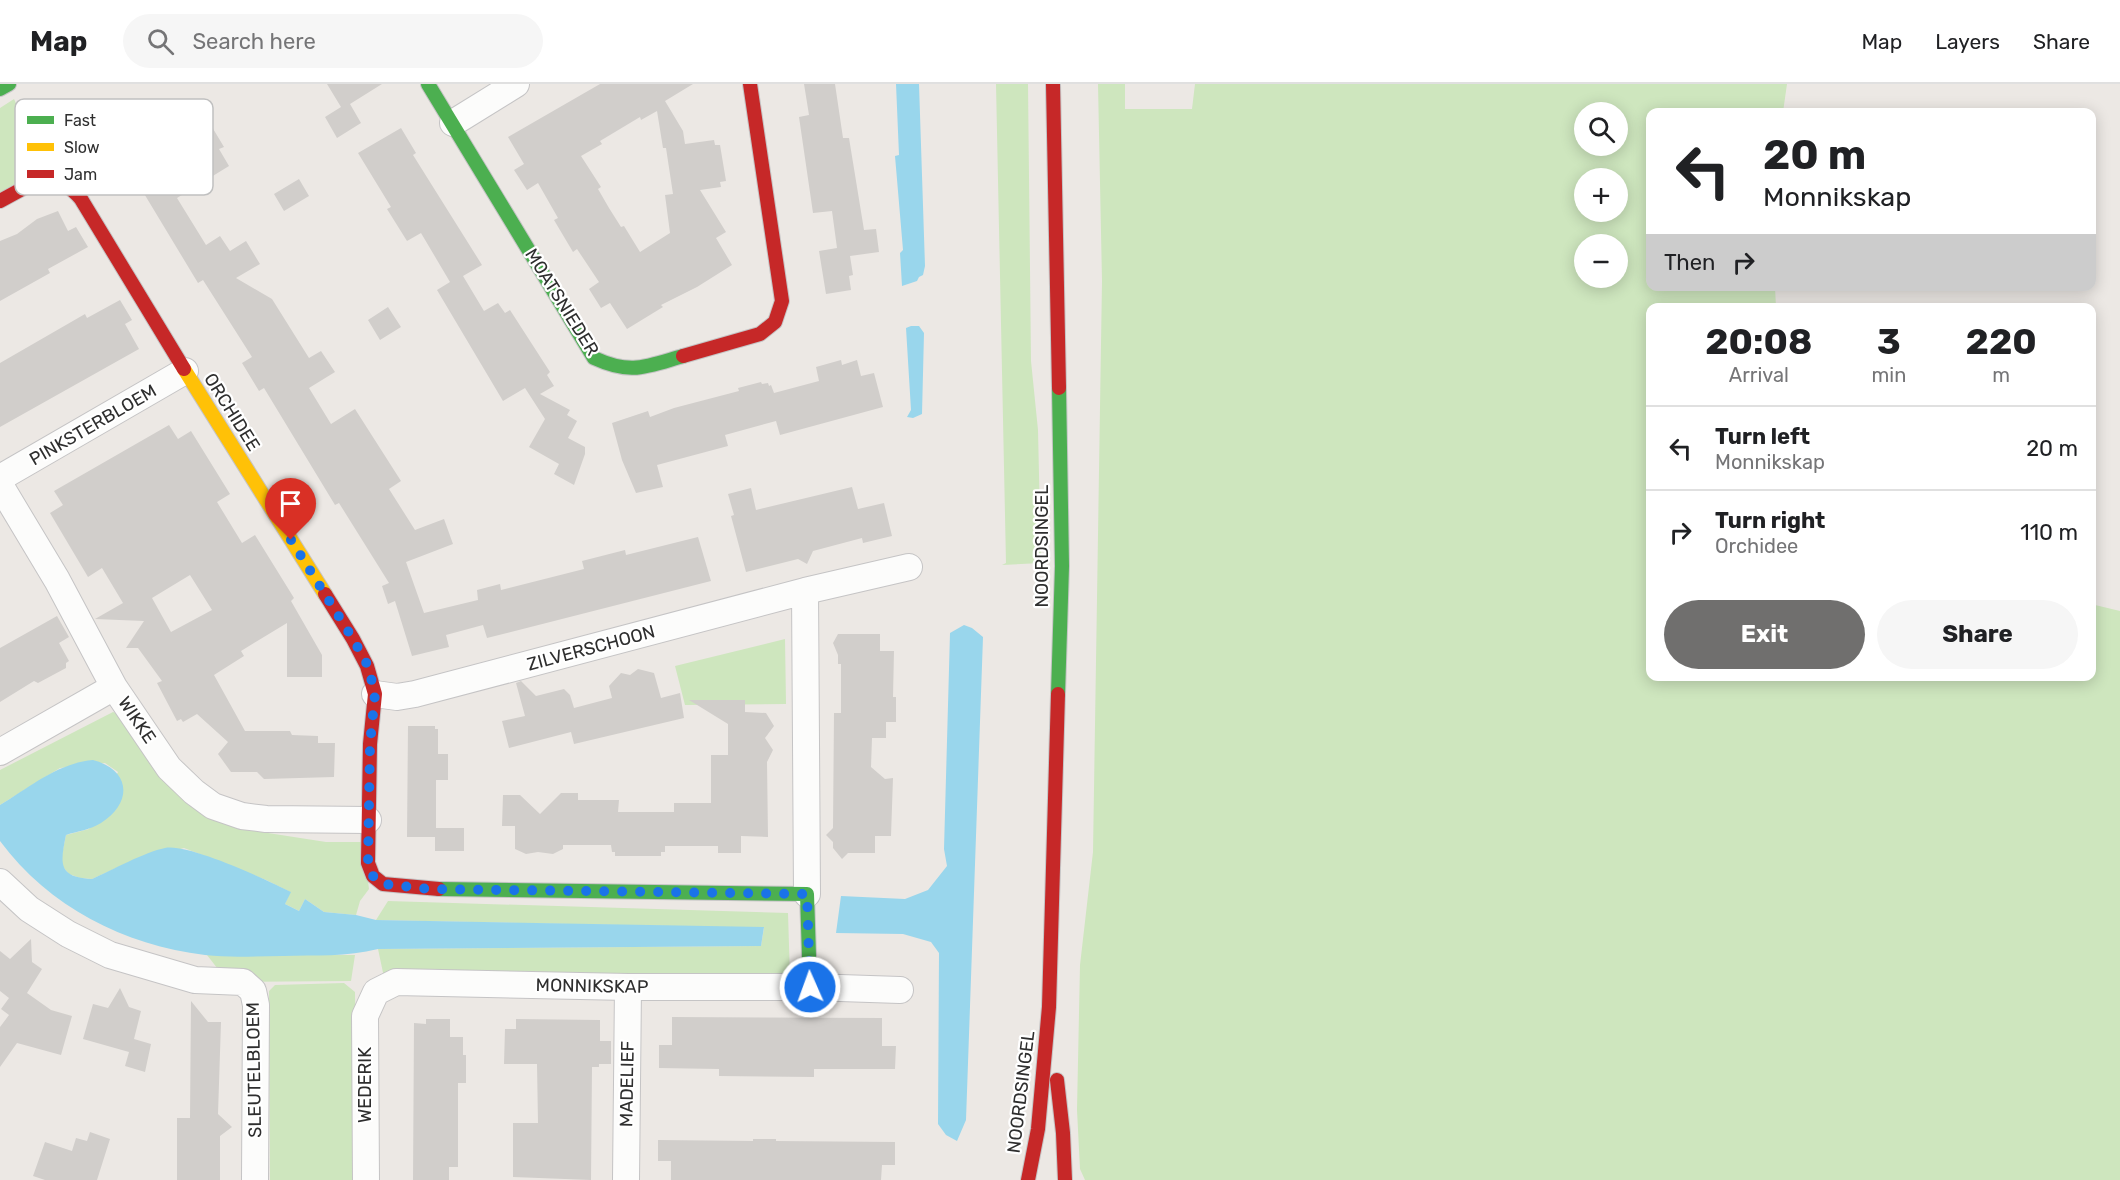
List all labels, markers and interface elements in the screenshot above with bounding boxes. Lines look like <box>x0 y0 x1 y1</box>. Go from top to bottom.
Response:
search box <box>123 14 543 68</box>
text: Map <box>30 25 87 58</box>
icon: search <box>144 25 177 58</box>
text: Search here <box>192 28 316 55</box>
text: Map <box>1861 29 1902 54</box>
text: Layers <box>1935 29 2000 54</box>
text: Share <box>2033 29 2090 54</box>
legend <box>15 99 213 195</box>
map controls <box>1574 102 1628 288</box>
button: search <box>1574 102 1628 156</box>
text: Fast <box>64 111 96 130</box>
text: 20 m <box>1763 130 1866 180</box>
icon: left <box>1664 132 1742 210</box>
text: Slow <box>64 138 100 157</box>
text: Jam <box>64 165 97 184</box>
button: + <box>1574 168 1628 222</box>
text: Monnikskap <box>1763 181 1911 213</box>
button: − <box>1574 234 1628 288</box>
street label: MOATSNIEDER <box>520 244 604 360</box>
icon: right <box>1727 246 1760 279</box>
text: Then <box>1664 249 1715 276</box>
text: 20:08 <box>1705 320 1812 363</box>
text: 3 <box>1877 320 1901 363</box>
text: 220 <box>1966 320 2037 363</box>
text: Arrival <box>1729 363 1789 387</box>
text: min <box>1872 363 1906 387</box>
text: m <box>1992 363 2010 387</box>
street label: ORCHIDEE <box>199 369 265 455</box>
street label: PINKSTERBLOEM <box>26 380 160 470</box>
text: Turn left <box>1715 423 1810 450</box>
icon: left <box>1664 432 1697 465</box>
text: 20 m <box>2026 435 2078 462</box>
text: Monnikskap <box>1715 450 1825 474</box>
pin <box>265 478 316 540</box>
street label: NOORDSINGEL <box>1031 485 1053 608</box>
icon: arrive <box>274 487 307 520</box>
text: Turn right <box>1715 507 1825 534</box>
icon: right <box>1664 516 1697 549</box>
text: 110 m <box>2020 519 2078 546</box>
text: Orchidee <box>1715 534 1798 558</box>
button: Exit <box>1664 600 1865 669</box>
button: Share <box>1877 600 2078 669</box>
street label: ZILVERSCHOON <box>525 620 657 676</box>
street label: WIKKE <box>113 692 161 748</box>
position arrow <box>778 955 842 1019</box>
street label: MONNIKSKAP <box>536 974 648 998</box>
street label: SLEUTELBLOEM <box>242 1002 266 1138</box>
street label: NOORDSINGEL <box>1003 1030 1039 1154</box>
street label: MADELIEF <box>615 1041 639 1127</box>
street label: WEDERIK <box>354 1047 376 1123</box>

